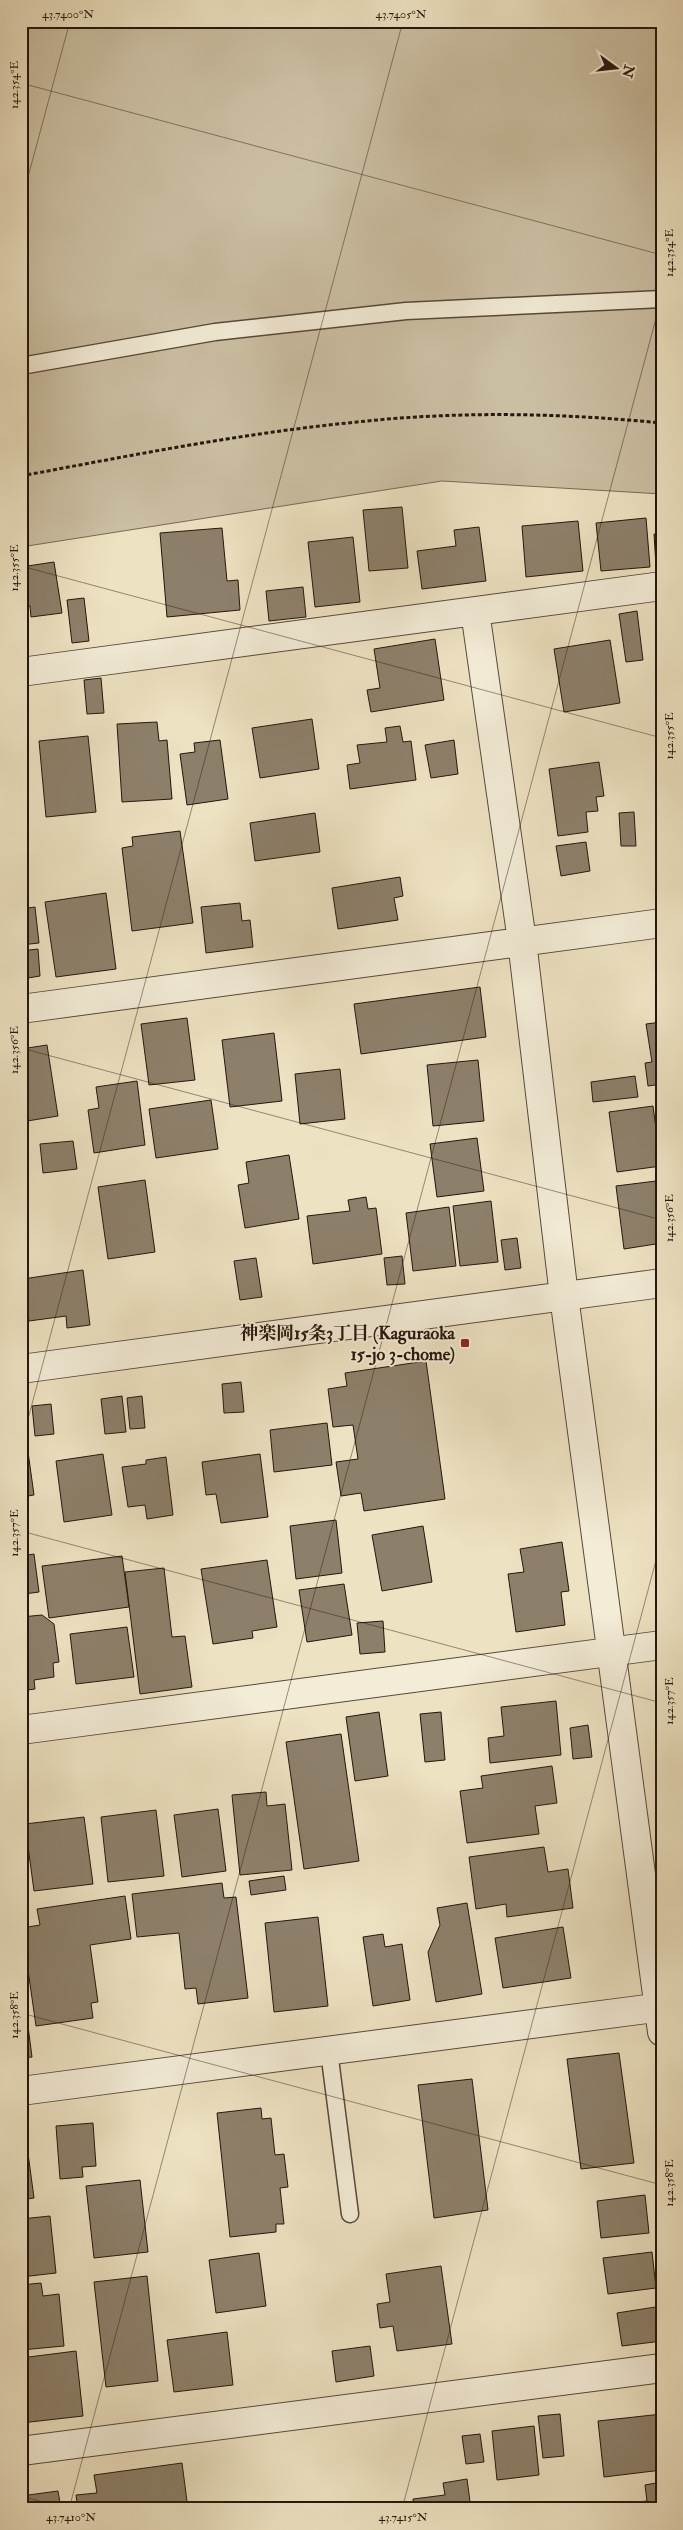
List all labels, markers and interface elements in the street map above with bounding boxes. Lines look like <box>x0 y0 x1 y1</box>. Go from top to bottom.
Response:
text: 43.7400°N <box>42 7 94 22</box>
text: 43.7405°N <box>376 7 427 22</box>
north arrow <box>590 42 640 92</box>
text: 142.354°E <box>7 61 22 109</box>
text: N <box>618 62 638 80</box>
text: 142.354°E <box>662 229 677 277</box>
text: 142.355°E <box>7 544 22 592</box>
text: 142.355°E <box>662 712 677 760</box>
text: 142.356°E <box>7 1026 22 1074</box>
text: 142.356°E <box>662 1194 677 1242</box>
place label: 神楽岡15条3丁目 (Kaguraoka 15-jo 3-chome) <box>240 1322 456 1366</box>
marker: 神楽岡15条3丁目 (Kaguraoka 15-jo 3-chome) <box>459 1337 471 1349</box>
text: 142.357°E <box>7 1509 22 1557</box>
text: 142.357°E <box>662 1677 677 1725</box>
text: 142.358°E <box>7 1991 22 2039</box>
text: 142.358°E <box>662 2159 677 2207</box>
text: 43.7410°N <box>46 2510 96 2525</box>
text: 43.7415°N <box>378 2510 428 2525</box>

